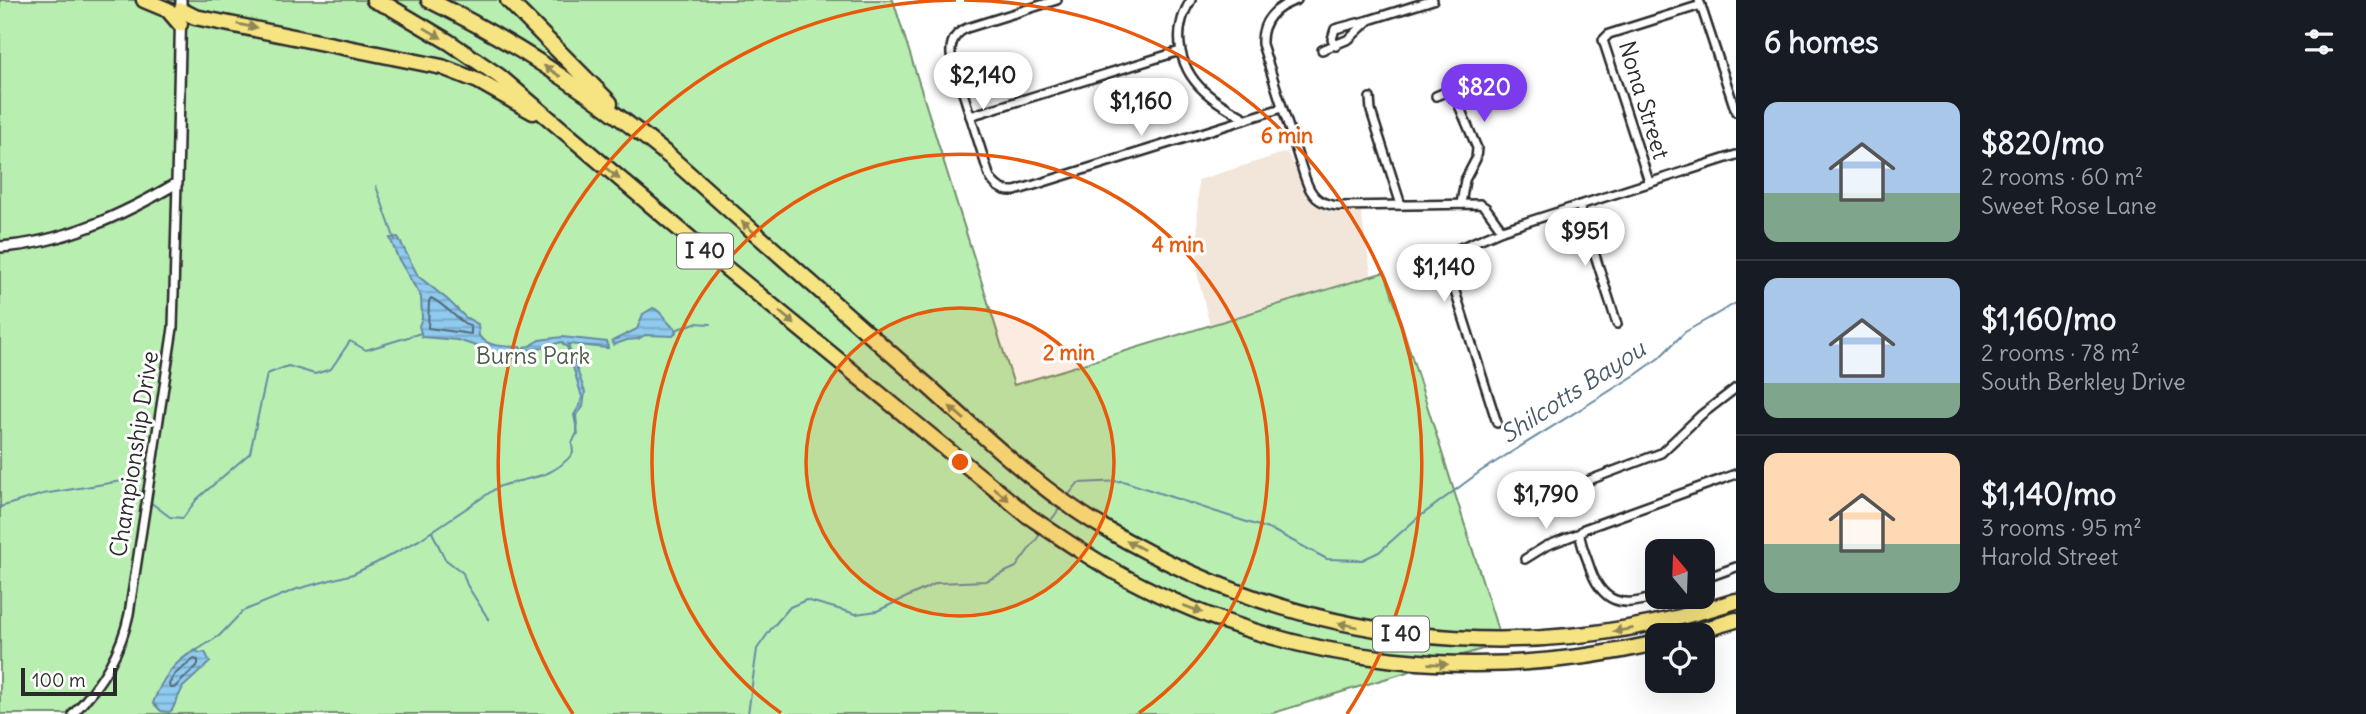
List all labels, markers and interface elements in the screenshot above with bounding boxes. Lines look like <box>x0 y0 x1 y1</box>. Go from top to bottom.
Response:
one-way arrow <box>236 21 258 32</box>
text: 6 homes <box>1764 23 1879 61</box>
icon: filters <box>2300 23 2338 61</box>
one-way arrow <box>424 27 443 39</box>
street label: Nona Street <box>1613 37 1676 163</box>
pin: $2,140 <box>926 52 1040 112</box>
text: $2,140 <box>950 60 1016 89</box>
pin: $820 <box>1443 64 1525 124</box>
one-way arrow <box>543 65 562 78</box>
text: $820 <box>1457 72 1511 101</box>
pin: $1,160 <box>1084 78 1198 138</box>
text: $1,160 <box>1110 86 1172 115</box>
text: 6 min <box>1261 122 1313 149</box>
text: $820/mo <box>1981 124 2104 162</box>
icon: home <box>1820 130 1904 214</box>
text: 2 rooms · 60 m² <box>1981 162 2143 191</box>
one-way arrow <box>604 165 621 180</box>
text: Sweet Rose Lane <box>1981 191 2157 220</box>
pin: $951 <box>1544 208 1626 268</box>
text: $951 <box>1561 216 1609 245</box>
one-way arrow <box>741 220 758 236</box>
text: 4 min <box>1152 231 1204 258</box>
road number: I 40 <box>677 233 733 268</box>
pin: $1,140 <box>1387 244 1501 304</box>
text: $1,140 <box>1413 252 1475 281</box>
text: $1,160/mo <box>1981 300 2116 338</box>
icon: home <box>1820 306 1904 390</box>
one-way arrow <box>779 310 796 325</box>
water label: Shilcotts Bayou <box>1494 332 1652 449</box>
text: 2 rooms · 78 m² <box>1981 338 2140 367</box>
text: 2 min <box>1043 339 1095 366</box>
park label: Burns Park <box>476 341 590 370</box>
street label: Championship Drive <box>103 349 164 559</box>
text: South Berkley Drive <box>1981 367 2186 396</box>
one-way arrow <box>949 406 966 421</box>
centre of rings <box>948 450 972 474</box>
pin: $1,790 <box>1489 472 1603 531</box>
text: $1,140/mo <box>1981 475 2116 513</box>
text: $1,790 <box>1513 479 1579 508</box>
icon: home <box>1820 481 1904 565</box>
one-way arrow <box>991 486 1009 501</box>
text: 3 rooms · 95 m² <box>1981 513 2142 542</box>
one-way arrow <box>1126 539 1145 551</box>
north arrow <box>1645 539 1715 609</box>
map controls <box>1645 539 1715 693</box>
text: Harold Street <box>1981 542 2118 571</box>
one-way arrow <box>1183 604 1204 615</box>
road number: I 40 <box>1373 616 1429 652</box>
one-way arrow <box>1337 619 1359 630</box>
button: locate <box>1645 623 1715 693</box>
one-way arrow <box>1612 625 1634 636</box>
one-way arrow <box>1427 658 1449 669</box>
scale bar <box>21 665 117 697</box>
text: 100 m <box>32 668 86 692</box>

